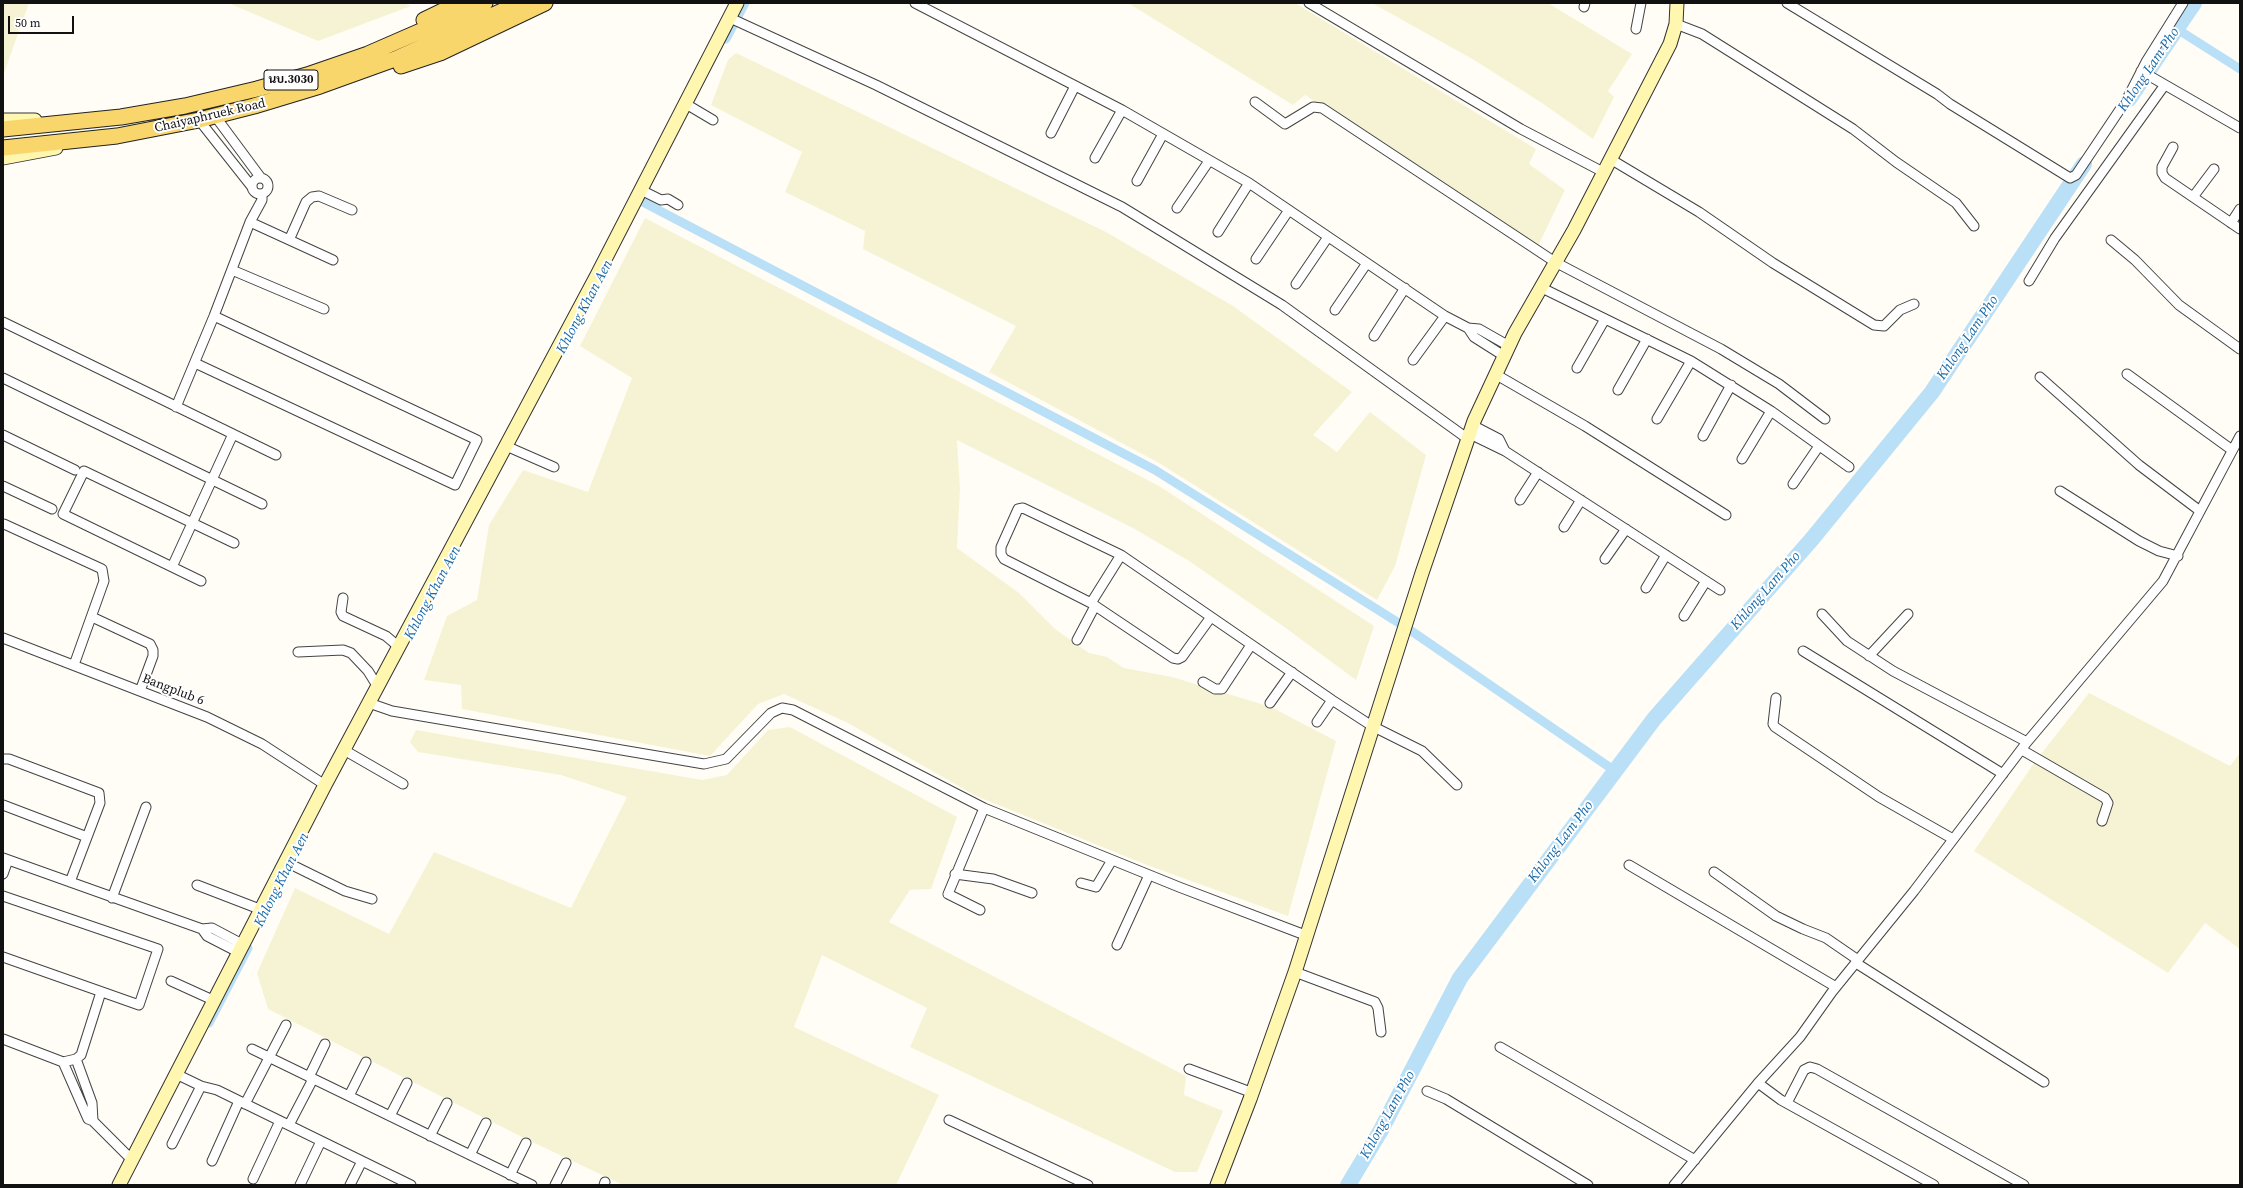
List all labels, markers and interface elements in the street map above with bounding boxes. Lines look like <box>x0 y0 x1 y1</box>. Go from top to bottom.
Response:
scale bar <box>10 8 76 34</box>
text: 50 m <box>15 15 41 31</box>
water label: Khlong Lam Pho <box>2115 25 2183 115</box>
road number: นบ.3030 <box>264 70 318 90</box>
street label: Chaiyaphruek Road <box>153 96 267 136</box>
water label: Khlong Khan Aen <box>553 257 617 357</box>
water label: Khlong Lam Pho <box>1934 293 2002 383</box>
water label: Khlong Khan Aen <box>401 543 465 643</box>
water label: Khlong Lam Pho <box>1728 549 1804 633</box>
street label: Bangplub 6 <box>140 671 206 709</box>
water label: Khlong Lam Pho <box>1525 798 1597 886</box>
water label: Khlong Khan Aen <box>251 830 313 930</box>
water label: Khlong Lam Pho <box>1357 1068 1419 1162</box>

